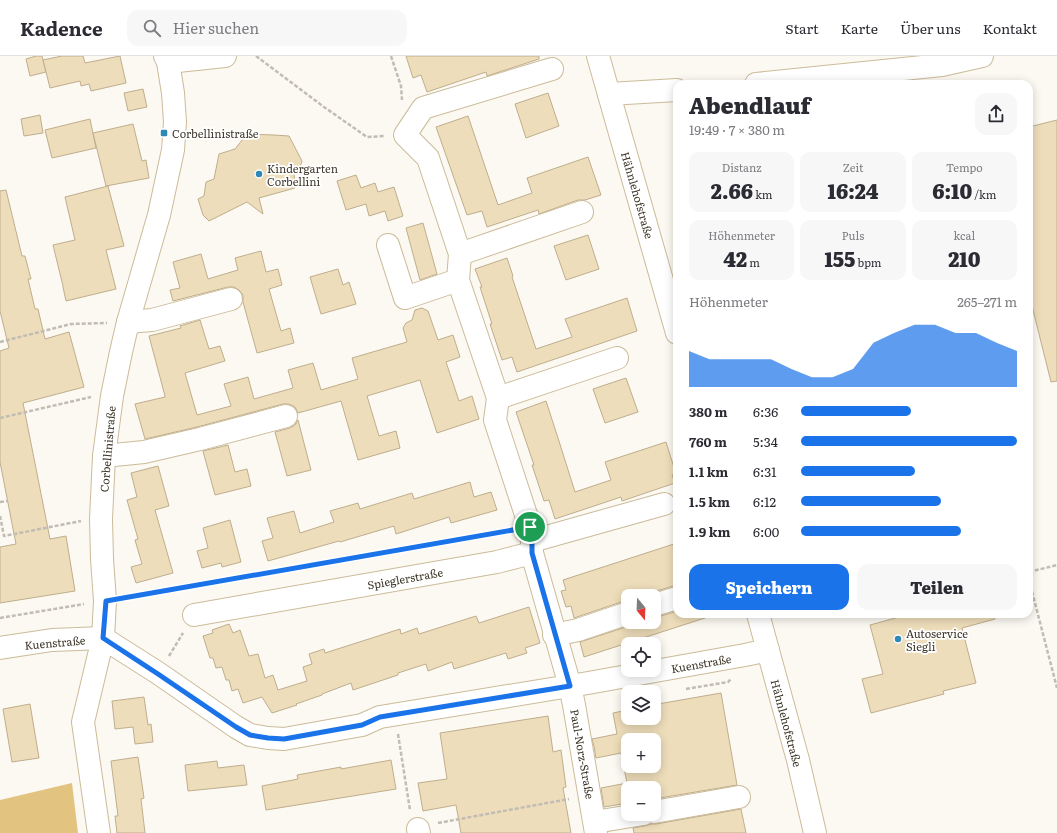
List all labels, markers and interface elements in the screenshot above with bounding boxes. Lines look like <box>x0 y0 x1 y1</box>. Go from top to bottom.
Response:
search box <box>127 10 407 46</box>
text: Kadence <box>20 14 103 42</box>
text: Hier suchen <box>173 16 259 39</box>
icon: search <box>141 17 163 39</box>
text: Start <box>785 18 819 38</box>
text: Karte <box>841 18 878 38</box>
text: Über uns <box>900 18 961 38</box>
text: Kontakt <box>983 18 1037 38</box>
text: Abendlauf <box>689 88 811 121</box>
button: share <box>975 93 1017 135</box>
text: 19:49 · 7 × 380 m <box>689 120 785 139</box>
place label: Corbellinistraße <box>172 125 259 141</box>
marker: Corbellinistraße <box>159 128 169 138</box>
street label: Hähnlehofstraße <box>618 150 658 241</box>
text: Distanz <box>722 159 762 175</box>
text: Zeit <box>843 159 863 175</box>
text: Tempo <box>946 159 983 175</box>
place label: Kindergarten Corbellini <box>267 160 338 189</box>
marker: Kindergarten Corbellini <box>254 169 264 179</box>
text: 2.66 <box>711 175 753 205</box>
text: 16:24 <box>828 175 878 205</box>
text: 6:10 <box>932 175 972 205</box>
text: km <box>753 186 772 202</box>
text: /km <box>972 186 996 202</box>
text: Höhenmeter <box>708 227 775 243</box>
text: Puls <box>842 227 864 243</box>
text: kcal <box>953 227 975 243</box>
text: 42 <box>723 243 747 273</box>
text: 155 <box>824 243 855 273</box>
text: 210 <box>948 243 980 273</box>
text: m <box>747 254 760 270</box>
text: bpm <box>855 254 882 270</box>
text: Höhenmeter <box>689 292 768 311</box>
text: 265–271 m <box>957 292 1017 311</box>
text: 380 m <box>689 402 727 421</box>
text: 6:36 <box>753 402 778 421</box>
street label: Corbellinistraße <box>95 405 119 493</box>
text: 760 m <box>689 432 727 451</box>
text: 5:34 <box>753 432 778 451</box>
text: 1.1 km <box>689 462 728 481</box>
text: 6:31 <box>753 462 777 481</box>
text: 1.5 km <box>689 492 730 511</box>
text: 6:12 <box>753 492 776 511</box>
pin <box>513 510 547 544</box>
icon: arrive <box>519 516 541 538</box>
text: 1.9 km <box>689 522 730 541</box>
text: 6:00 <box>753 522 779 541</box>
street label: Spieglerstraße <box>366 563 444 593</box>
button: Speichern <box>689 564 849 610</box>
button: Teilen <box>857 564 1017 610</box>
north arrow <box>621 589 661 629</box>
map controls <box>621 589 661 821</box>
place label: Autoservice Siegli <box>906 625 968 654</box>
street label: Kuenstraße <box>24 631 86 653</box>
marker: Autoservice Siegli <box>893 634 903 644</box>
button: locate <box>621 637 661 677</box>
street label: Kuenstraße <box>670 650 733 676</box>
street label: Hähnlehofstraße <box>768 678 806 769</box>
button: layers <box>621 685 661 725</box>
street label: Paul-Norz-Straße <box>567 708 599 800</box>
button: + <box>621 733 661 773</box>
button: − <box>621 781 661 821</box>

